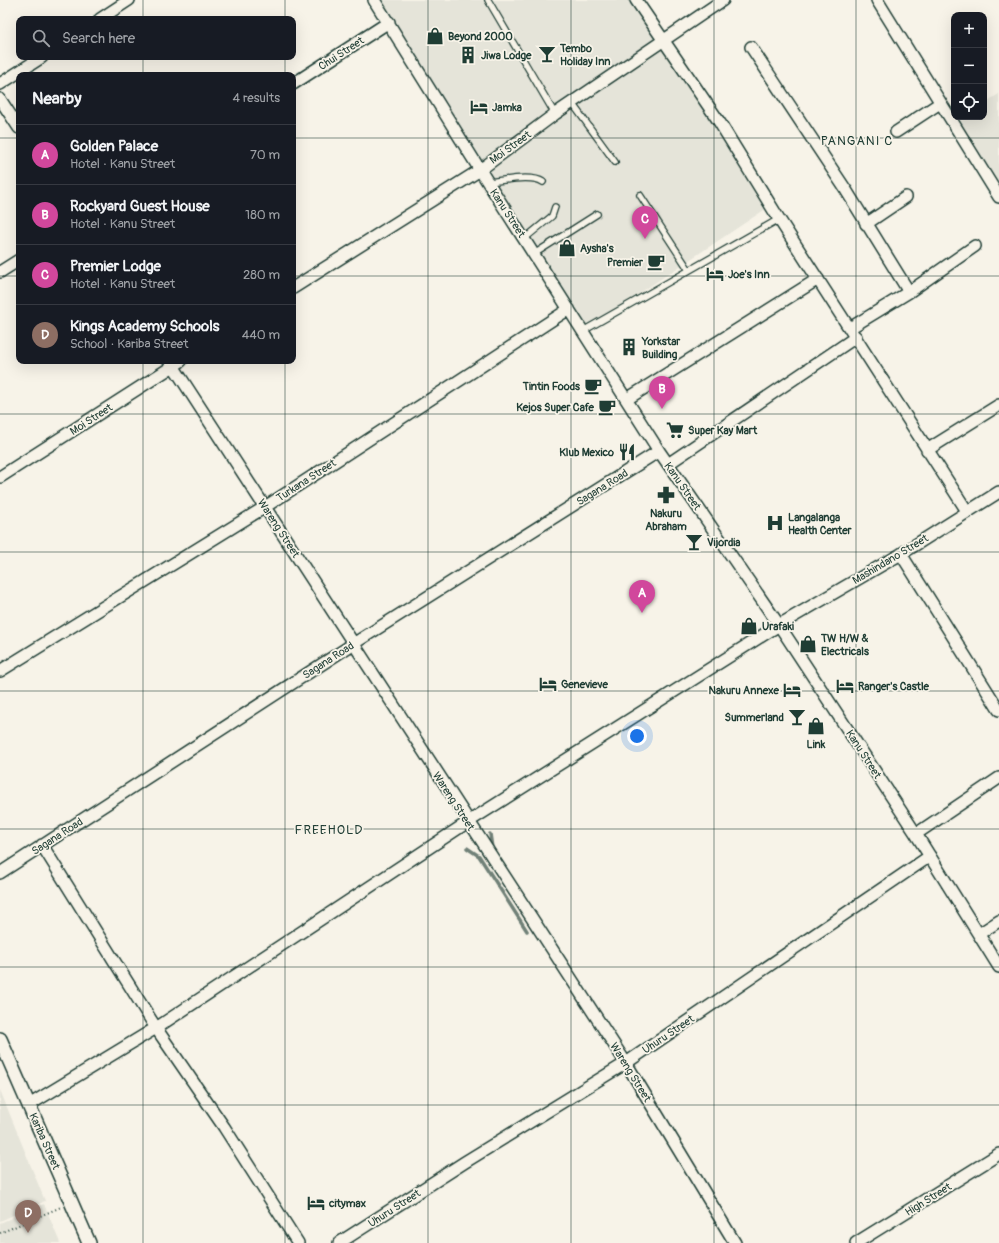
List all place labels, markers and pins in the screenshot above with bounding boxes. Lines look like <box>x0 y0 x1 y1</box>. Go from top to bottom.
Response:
shop icon: Beyond 2000 <box>425 26 445 46</box>
place label: Beyond 2000 <box>448 30 513 43</box>
place label: Tembo Holiday Inn <box>559 42 611 68</box>
bar icon: Tembo Holiday Inn <box>537 44 557 64</box>
building icon: Jiwa Lodge <box>458 45 478 65</box>
place label: Jiwa Lodge <box>481 49 532 62</box>
hotel icon: Jamka <box>469 97 489 117</box>
place label: Jamka <box>492 101 522 114</box>
pin: C <box>632 206 658 239</box>
shop icon: Aysha's <box>557 238 577 258</box>
place label: Aysha's <box>580 242 614 255</box>
cafe icon: Premier <box>646 252 666 272</box>
place label: Premier <box>607 256 644 269</box>
hotel icon: Joe's Inn <box>705 264 725 284</box>
place label: Joe's Inn <box>728 268 770 281</box>
place label: Yorkstar Building <box>641 335 681 361</box>
building icon: Yorkstar Building <box>619 337 639 357</box>
cafe icon: Tintin Foods <box>583 376 603 396</box>
pin: B <box>649 376 675 409</box>
place label: Tintin Foods <box>522 380 580 393</box>
cafe icon: Kejos Super Cafe <box>597 397 617 417</box>
place label: Kejos Super Cafe <box>516 401 595 414</box>
supermarket icon: Super Kay Mart <box>665 420 685 440</box>
place label: Super Kay Mart <box>688 424 758 437</box>
restaurant icon: Klub Mexico <box>617 442 637 462</box>
place label: Klub Mexico <box>559 446 614 459</box>
pharmacy icon: Nakuru Abraham <box>656 485 676 505</box>
place label: Nakuru Abraham <box>645 507 687 533</box>
place label: Langalanga Health Center <box>788 511 853 537</box>
hospital icon: Langalanga Health Center <box>765 513 785 533</box>
bar icon: Vijordia <box>684 532 704 552</box>
place label: Vijordia <box>707 536 740 549</box>
pin: A <box>629 580 655 613</box>
shop icon: Urafaki <box>739 616 759 636</box>
place label: Urafaki <box>762 620 794 633</box>
place label: TW H/W & Electricals <box>820 632 869 658</box>
shop icon: TW H/W & Electricals <box>798 634 818 654</box>
hotel icon: Genevieve <box>538 674 558 694</box>
hotel icon: Ranger's Castle <box>835 676 855 696</box>
place label: Genevieve <box>561 678 608 691</box>
hotel icon: Nakuru Annexe <box>782 680 802 700</box>
place label: Ranger's Castle <box>858 680 930 693</box>
place label: Nakuru Annexe <box>709 684 780 697</box>
bar icon: Summerland <box>787 707 807 727</box>
place label: Summerland <box>724 711 784 724</box>
shop icon: Link <box>806 716 826 736</box>
place label: Link <box>807 738 826 751</box>
hotel icon: citymax <box>306 1193 326 1213</box>
place label: citymax <box>328 1197 367 1210</box>
pin: D <box>15 1200 41 1233</box>

